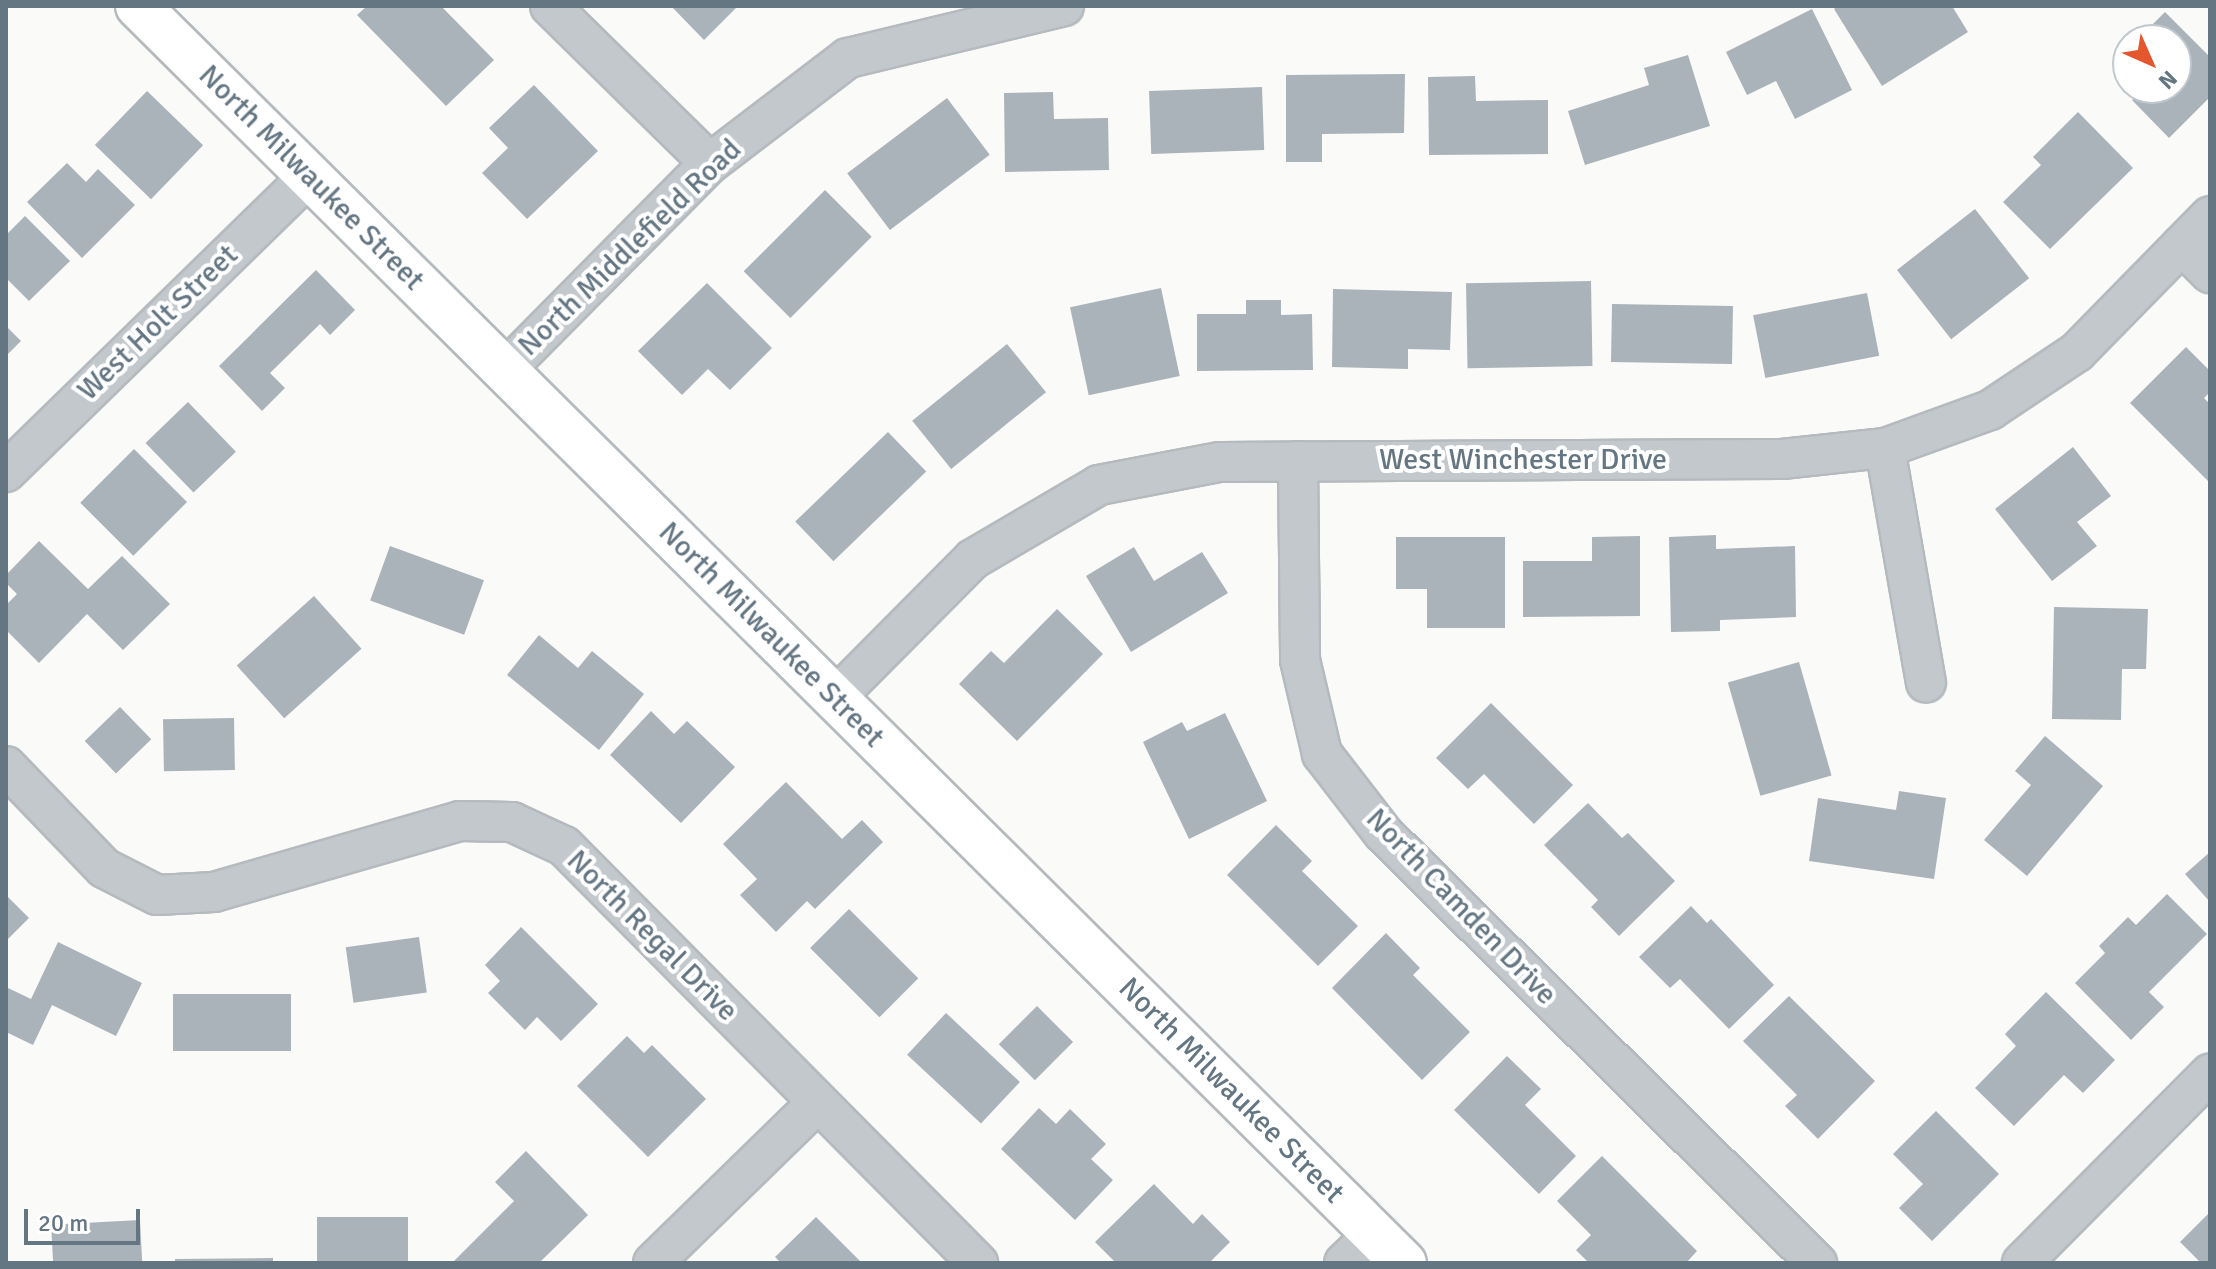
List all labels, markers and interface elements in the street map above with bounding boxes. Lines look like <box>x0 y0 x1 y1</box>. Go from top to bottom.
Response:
north arrow <box>2112 24 2192 104</box>
street label: North Milwaukee Street <box>191 58 431 298</box>
text: N <box>2153 65 2183 95</box>
street label: North Middlefield Road <box>511 132 749 364</box>
street label: West Holt Street <box>70 237 246 409</box>
street label: West Winchester Drive <box>1379 442 1667 478</box>
street label: North Milwaukee Street <box>651 515 891 755</box>
street label: North Camden Drive <box>1358 801 1564 1013</box>
street label: North Regal Drive <box>559 843 745 1029</box>
street label: North Milwaukee Street <box>1111 971 1351 1211</box>
scale bar <box>28 1193 144 1243</box>
text: 20 m <box>38 1208 88 1238</box>

